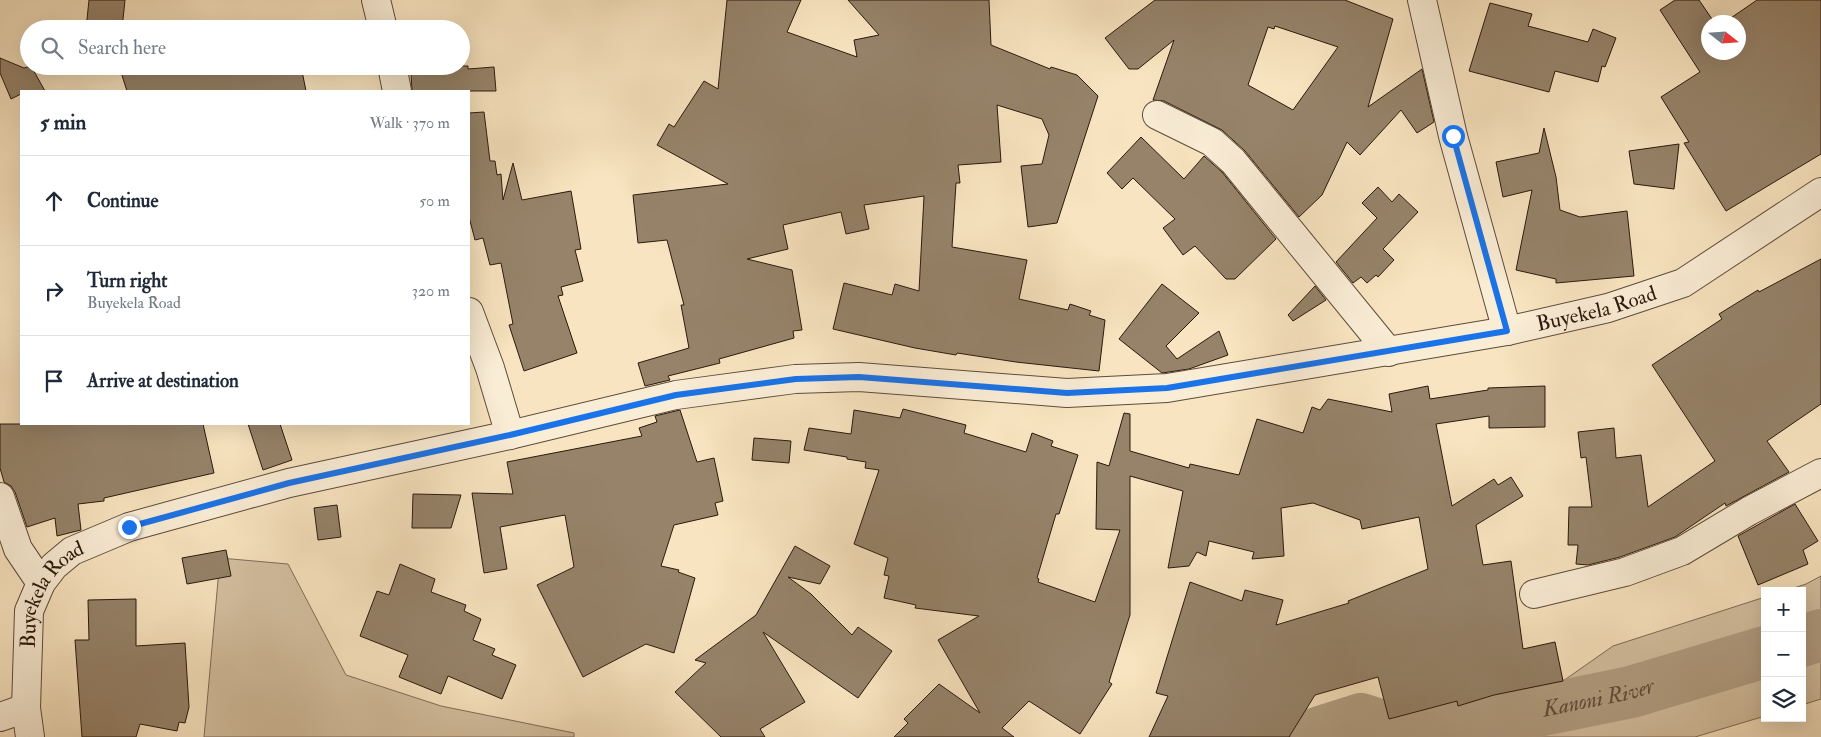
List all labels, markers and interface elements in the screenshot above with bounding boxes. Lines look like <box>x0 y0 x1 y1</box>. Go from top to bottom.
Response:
north arrow <box>1701 15 1746 60</box>
search box <box>20 20 470 75</box>
icon: search <box>38 34 66 62</box>
text: Search here <box>78 36 166 60</box>
text: 5 min <box>40 109 86 136</box>
text: Walk · 370 m <box>369 113 450 133</box>
route start <box>1442 125 1465 148</box>
icon: ahead <box>40 187 68 215</box>
text: Continue <box>87 189 158 213</box>
text: 50 m <box>419 191 450 211</box>
text: Turn right <box>87 269 167 293</box>
icon: right <box>40 277 68 305</box>
street label: Buyekela Road <box>1534 279 1661 337</box>
text: 320 m <box>412 281 450 301</box>
text: Buyekela Road <box>87 293 181 313</box>
icon: arrive <box>40 367 68 395</box>
text: Arrive at destination <box>87 369 239 393</box>
route end <box>118 516 141 539</box>
street label: Buyekela Road <box>14 534 88 648</box>
map controls <box>1761 587 1806 722</box>
button: + <box>1761 587 1806 632</box>
button: − <box>1761 632 1806 677</box>
water label: Kanoni River <box>1539 671 1659 724</box>
button: layers <box>1761 677 1806 722</box>

